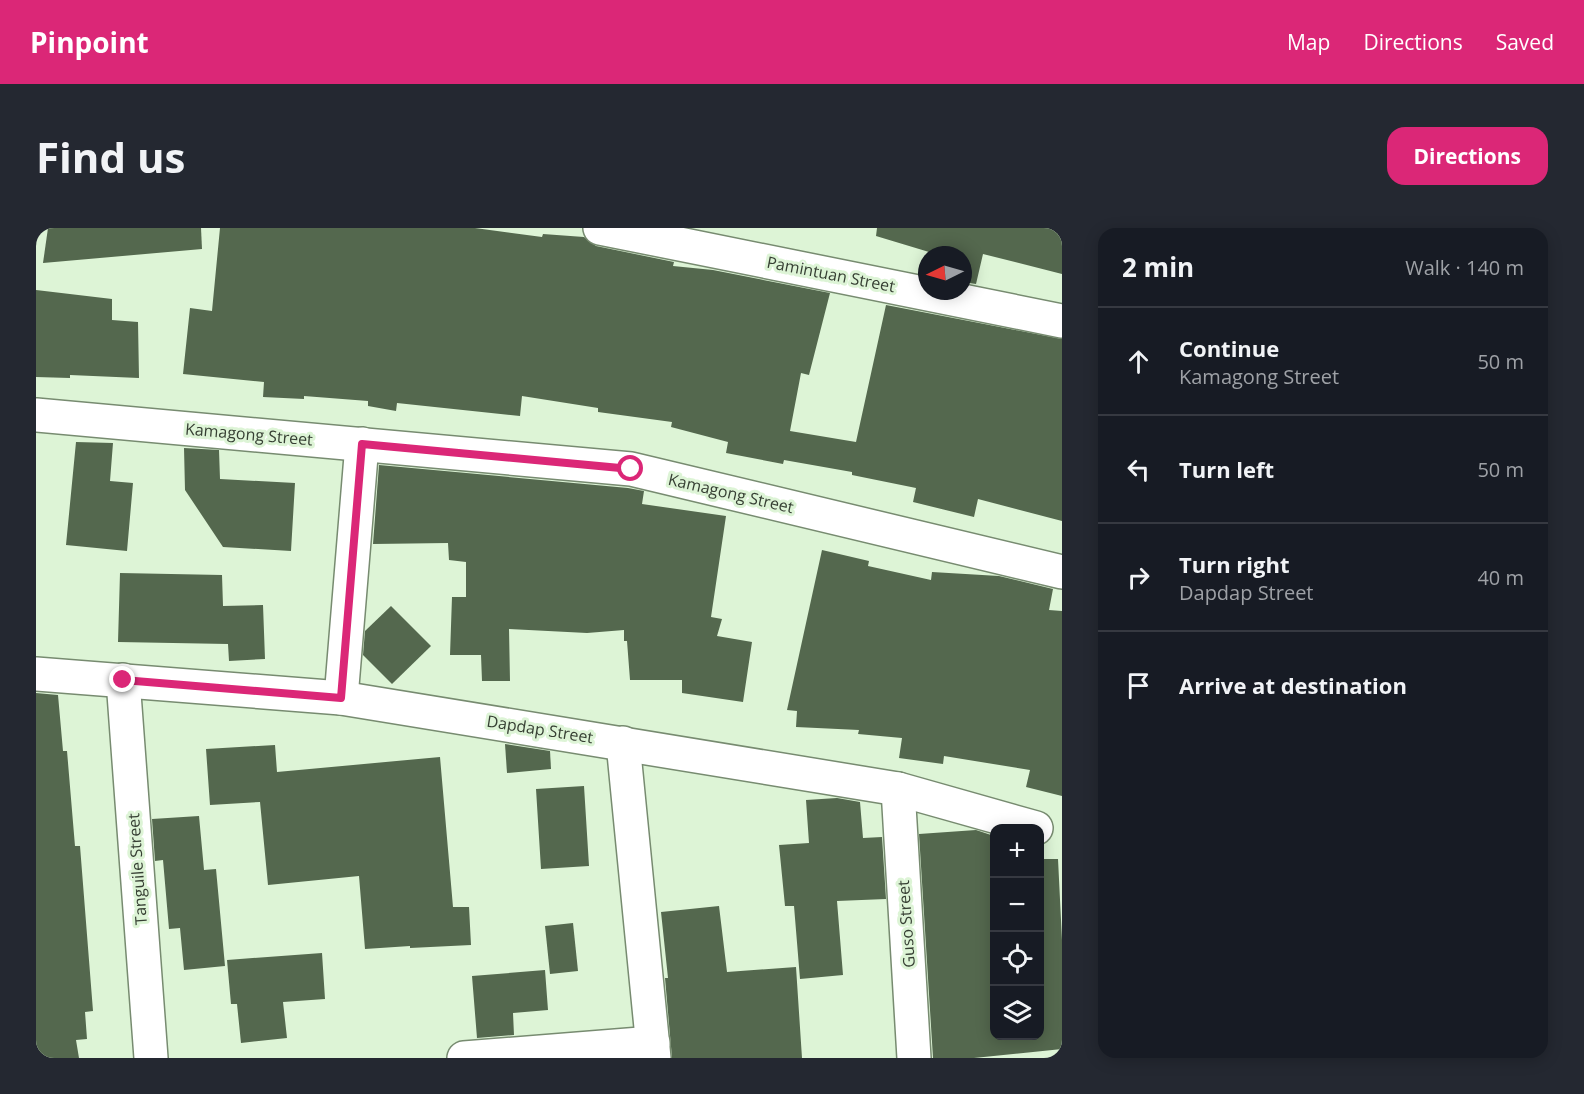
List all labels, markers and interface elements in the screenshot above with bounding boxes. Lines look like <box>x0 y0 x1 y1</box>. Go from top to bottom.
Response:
text: Pinpoint <box>30 23 149 61</box>
text: Map <box>1287 28 1330 56</box>
text: Directions <box>1363 28 1463 56</box>
text: Saved <box>1496 28 1554 56</box>
button: Directions <box>1387 127 1548 185</box>
text: Find us <box>36 128 185 185</box>
north arrow <box>918 246 972 300</box>
text: 2 min <box>1122 249 1194 285</box>
street label: Pamintuan Street <box>765 251 897 297</box>
text: Walk · 140 m <box>1405 254 1524 281</box>
text: Continue <box>1179 333 1279 363</box>
icon: ahead <box>1122 345 1155 378</box>
text: 50 m <box>1477 348 1524 375</box>
text: Kamagong Street <box>1179 363 1339 390</box>
street label: Kamagong Street <box>184 417 314 451</box>
icon: left <box>1122 453 1155 486</box>
text: Turn left <box>1179 454 1274 484</box>
route start <box>617 455 643 481</box>
text: 50 m <box>1477 456 1524 483</box>
street label: Kamagong Street <box>666 468 796 518</box>
text: Turn right <box>1179 549 1290 579</box>
icon: right <box>1122 561 1155 594</box>
text: 40 m <box>1477 564 1524 591</box>
text: Dapdap Street <box>1179 579 1314 606</box>
route end <box>109 666 135 692</box>
icon: arrive <box>1122 669 1155 702</box>
text: Arrive at destination <box>1179 670 1407 700</box>
street label: Dapdap Street <box>485 710 595 748</box>
street label: Tanguile Street <box>122 812 152 926</box>
map controls <box>990 824 1044 1040</box>
button: + <box>990 824 1044 878</box>
button: − <box>990 878 1044 932</box>
street label: Guso Street <box>892 879 920 968</box>
button: locate <box>990 932 1044 986</box>
button: layers <box>990 986 1044 1040</box>

